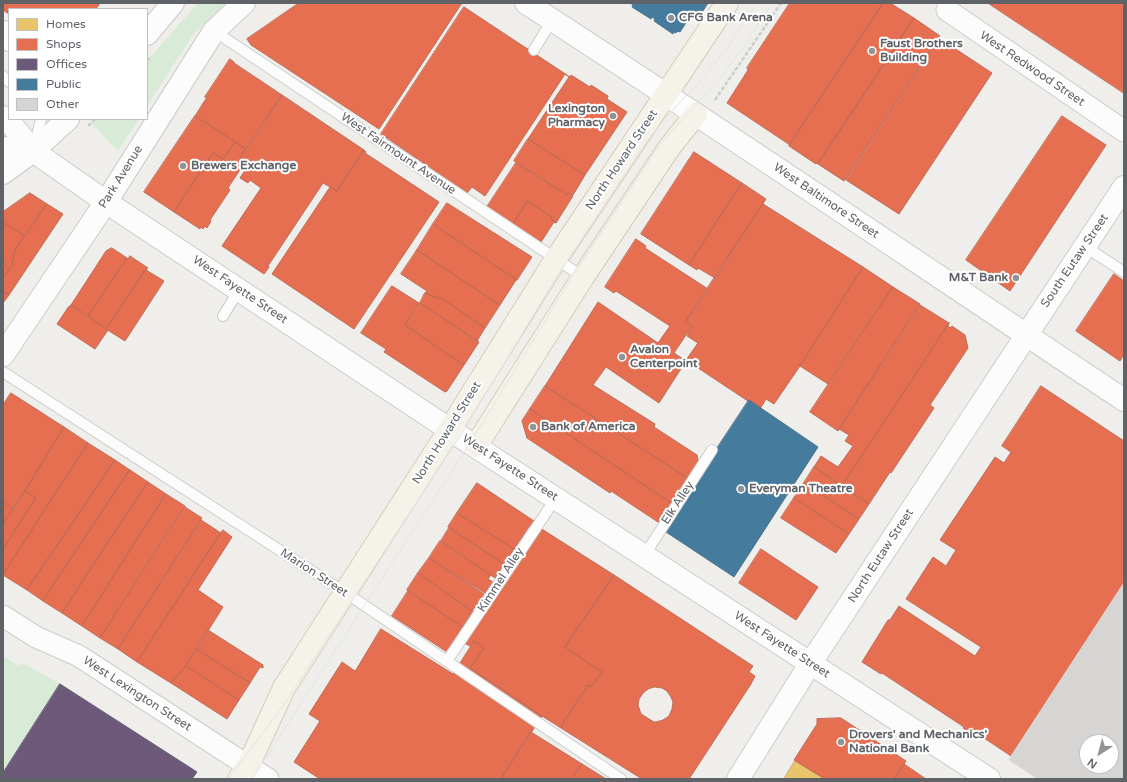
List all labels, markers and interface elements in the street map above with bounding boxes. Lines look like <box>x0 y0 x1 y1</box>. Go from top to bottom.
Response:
legend <box>8 8 148 120</box>
place label: CFG Bank Arena <box>679 11 773 25</box>
marker: CFG Bank Arena <box>666 13 676 23</box>
text: Homes <box>46 17 86 31</box>
street label: West Redwood Street <box>977 28 1087 110</box>
text: Shops <box>46 37 81 51</box>
place label: Faust Brothers Building <box>880 37 963 65</box>
marker: Faust Brothers Building <box>867 46 877 56</box>
text: Offices <box>46 57 87 71</box>
text: Public <box>46 77 81 91</box>
text: Other <box>46 97 79 111</box>
place label: Lexington Pharmacy <box>548 102 605 130</box>
street label: North Howard Street <box>583 107 661 213</box>
street label: West Fairmount Avenue <box>338 110 458 198</box>
marker: Lexington Pharmacy <box>608 111 618 121</box>
street label: Park Avenue <box>96 143 146 211</box>
place label: Brewers Exchange <box>191 159 296 173</box>
street label: West Baltimore Street <box>770 160 882 242</box>
marker: Brewers Exchange <box>178 161 188 171</box>
street label: South Eutaw Street <box>1038 211 1112 311</box>
street label: West Fayette Street <box>190 253 290 327</box>
place label: M&T Bank <box>949 271 1008 285</box>
marker: M&T Bank <box>1011 273 1021 283</box>
place label: Avalon Centerpoint <box>630 343 698 371</box>
marker: Avalon Centerpoint <box>617 352 627 362</box>
street label: North Howard Street <box>410 379 484 487</box>
place label: Bank of America <box>541 420 635 434</box>
marker: Bank of America <box>528 422 538 432</box>
street label: West Fayette Street <box>459 432 561 504</box>
street label: Elk Alley <box>659 479 697 527</box>
place label: Everyman Theatre <box>749 482 852 496</box>
marker: Everyman Theatre <box>736 484 746 494</box>
street label: North Eutaw Street <box>845 506 917 606</box>
street label: Kimmel Alley <box>475 545 527 615</box>
street label: Marion Street <box>277 546 351 600</box>
street label: West Fayette Street <box>731 609 833 681</box>
street label: West Lexington Street <box>80 654 194 734</box>
place label: Drovers' and Mechanics' National Bank <box>849 728 987 756</box>
north arrow <box>1079 734 1119 774</box>
marker: Drovers' and Mechanics' National Bank <box>836 737 846 747</box>
text: N <box>1085 755 1100 771</box>

